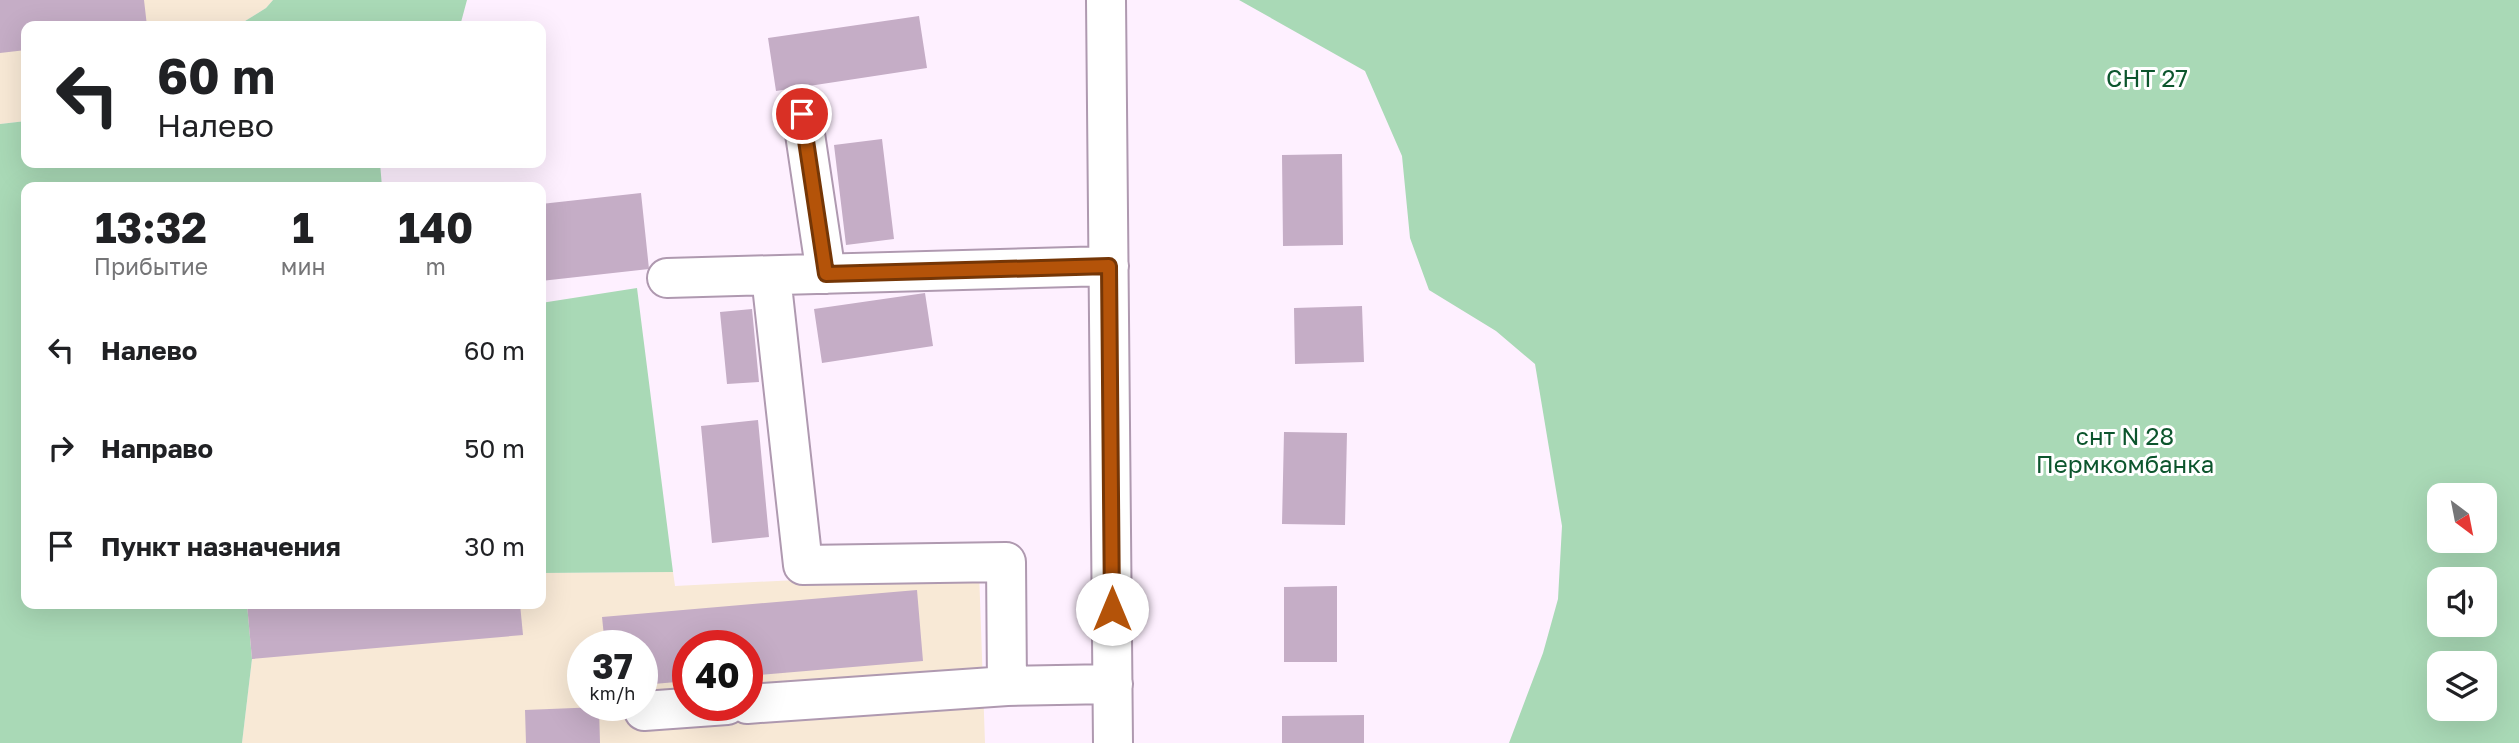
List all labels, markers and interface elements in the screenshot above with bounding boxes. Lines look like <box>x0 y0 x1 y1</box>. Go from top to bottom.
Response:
text: 60 m <box>157 46 275 105</box>
icon: left <box>42 49 133 140</box>
park label: СНТ 27 <box>2106 63 2188 92</box>
pin <box>772 84 832 144</box>
icon: arrive <box>783 95 821 133</box>
text: Налево <box>157 106 274 144</box>
text: 13:32 <box>95 202 207 252</box>
text: 1 <box>292 202 314 252</box>
text: 140 <box>398 202 473 252</box>
text: Прибытие <box>94 252 208 280</box>
text: мин <box>281 252 325 280</box>
text: m <box>426 252 446 280</box>
icon: left <box>42 331 80 369</box>
text: Налево <box>101 335 197 366</box>
text: 60 m <box>464 335 525 366</box>
park label: снт N 28 Пермкомбанка <box>2036 421 2214 478</box>
icon: right <box>42 429 80 467</box>
text: Направо <box>101 433 213 464</box>
text: 50 m <box>464 433 525 464</box>
north arrow <box>2427 483 2497 553</box>
map controls <box>2427 483 2497 721</box>
icon: arrive <box>42 527 80 565</box>
text: Пункт назначения <box>101 531 341 562</box>
text: 30 m <box>464 531 525 562</box>
button: sound <box>2427 567 2497 637</box>
position arrow <box>1075 572 1149 646</box>
speed limit sign: 40 <box>672 630 763 721</box>
text: 37 <box>592 645 633 687</box>
button: layers <box>2427 651 2497 721</box>
text: km/h <box>590 682 635 704</box>

